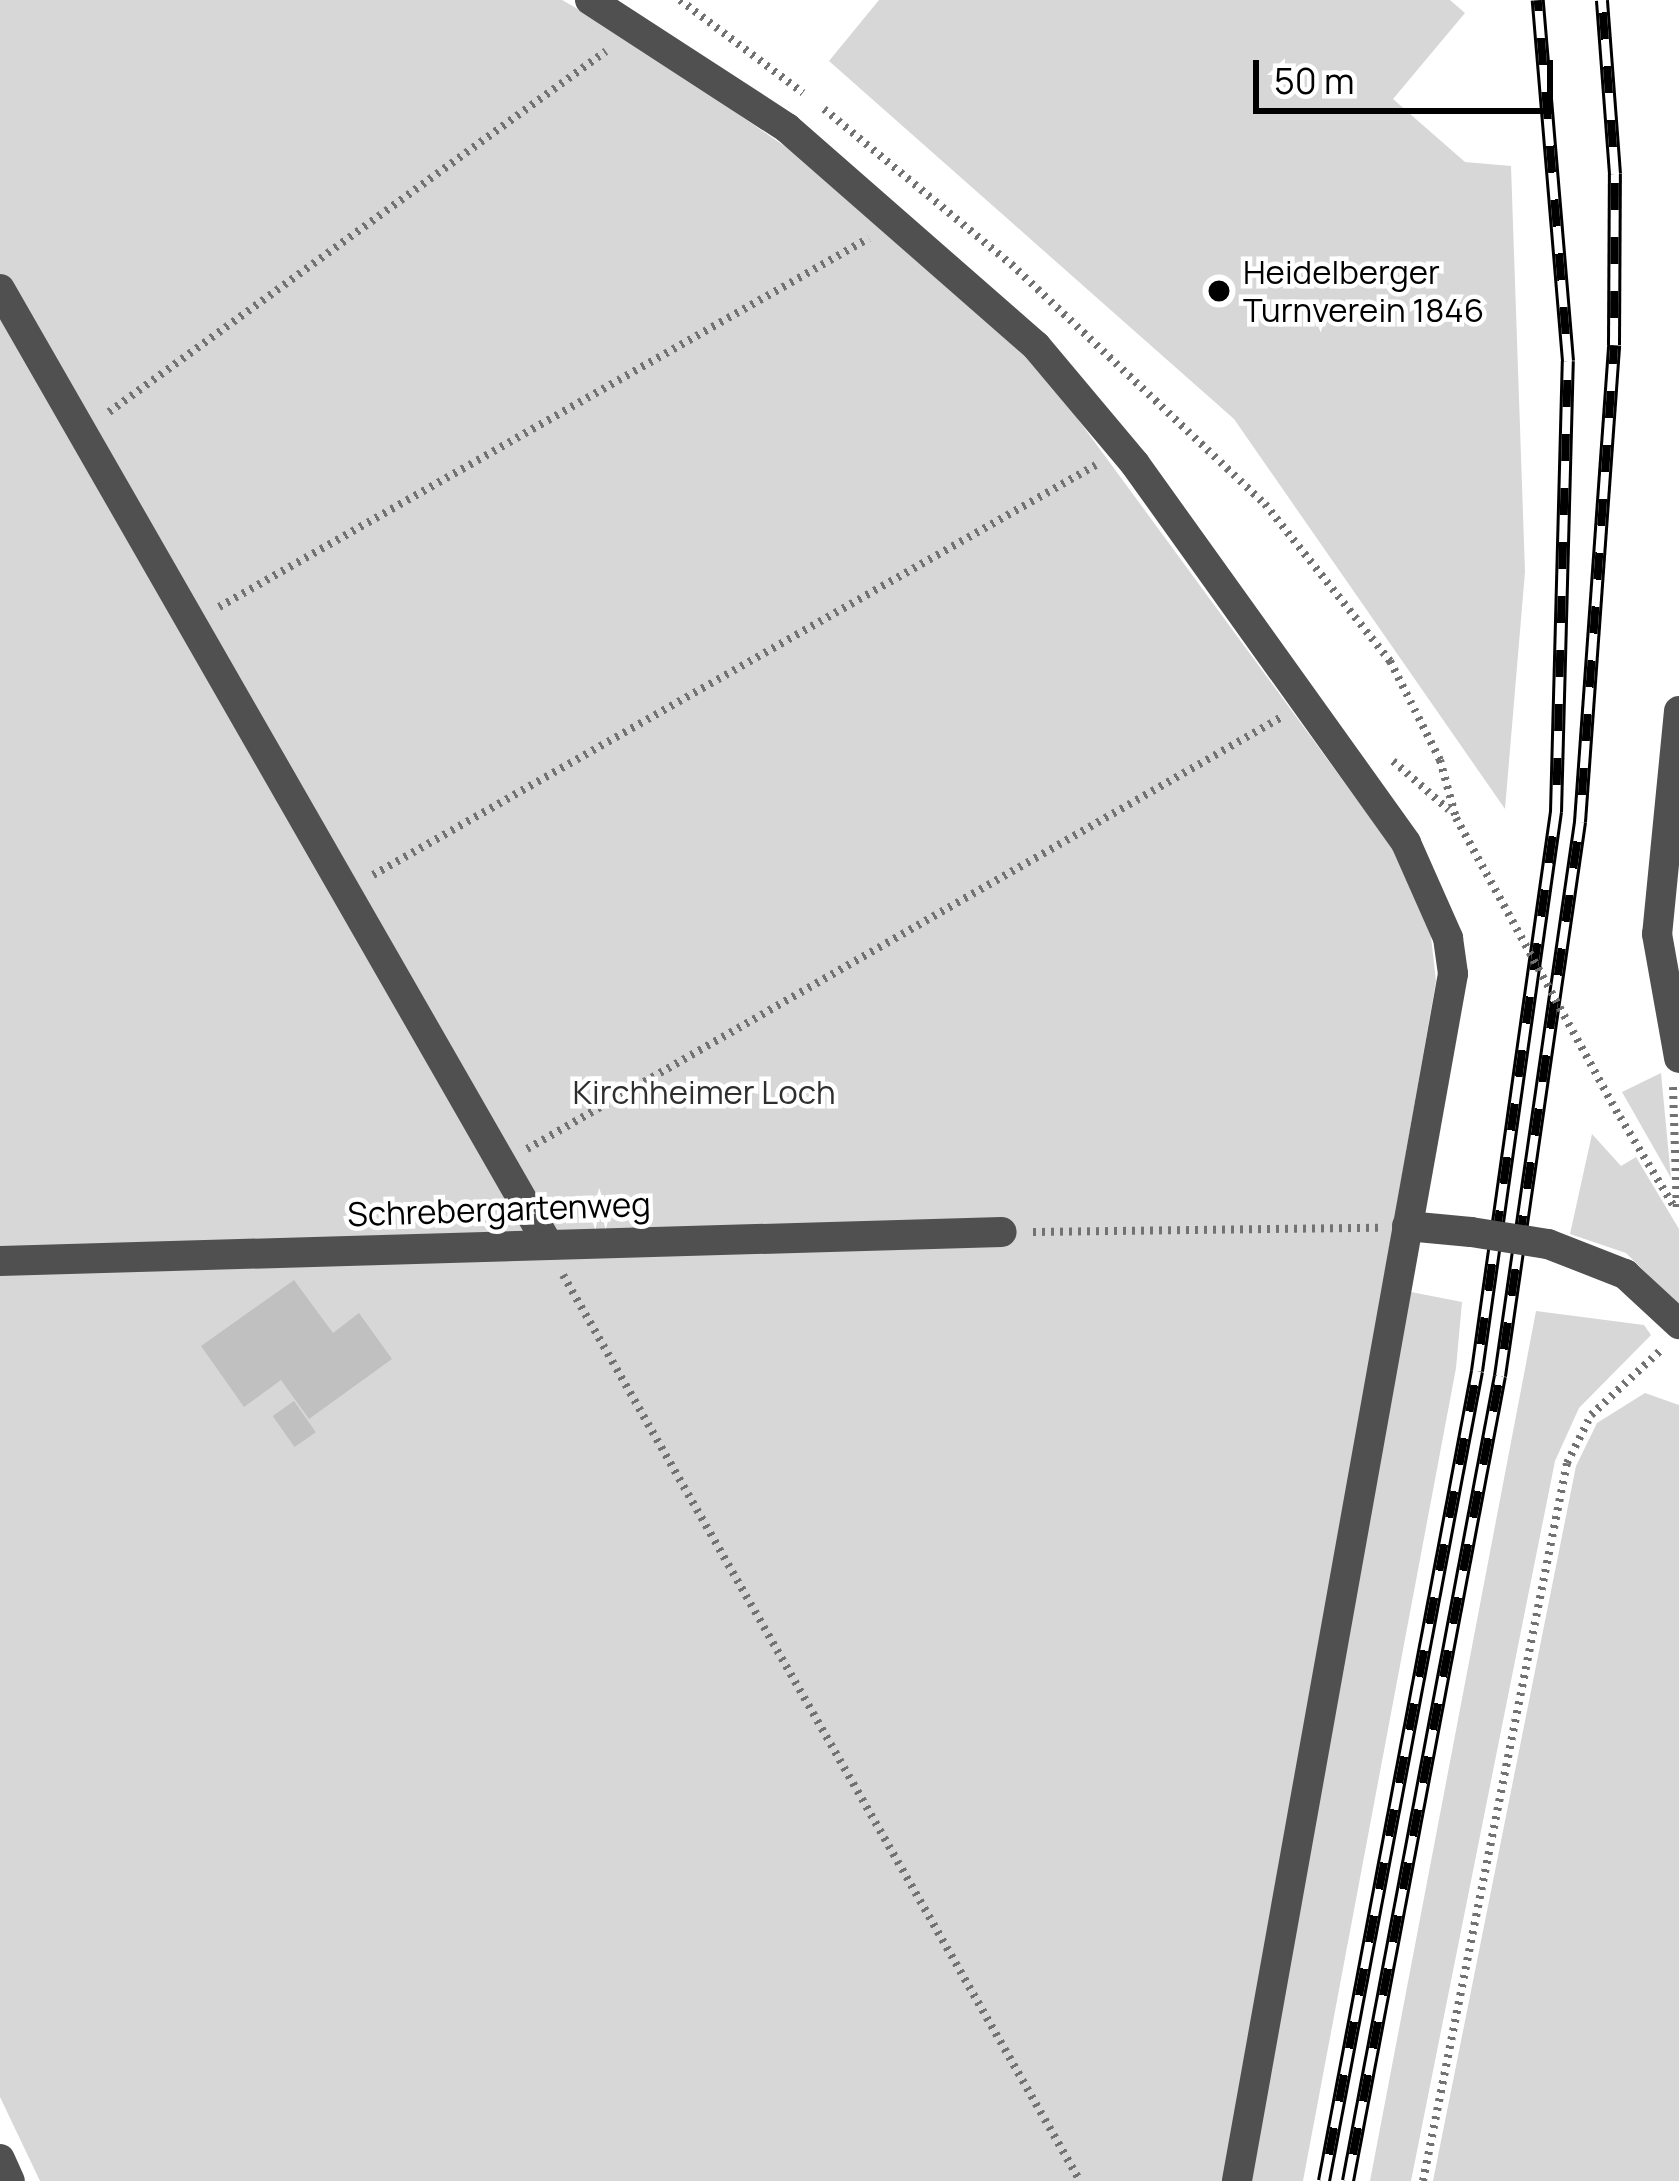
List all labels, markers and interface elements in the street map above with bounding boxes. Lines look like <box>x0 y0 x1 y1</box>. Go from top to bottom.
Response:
scale bar <box>1259 36 1559 110</box>
text: 50 m <box>1274 56 1354 105</box>
place label: Heidelberger Turnverein 1846 <box>1243 252 1484 330</box>
marker: Heidelberger Turnverein 1846 <box>1206 278 1232 304</box>
park label: Kirchheimer Loch <box>572 1072 836 1112</box>
street label: Schrebergartenweg <box>347 1184 651 1234</box>

